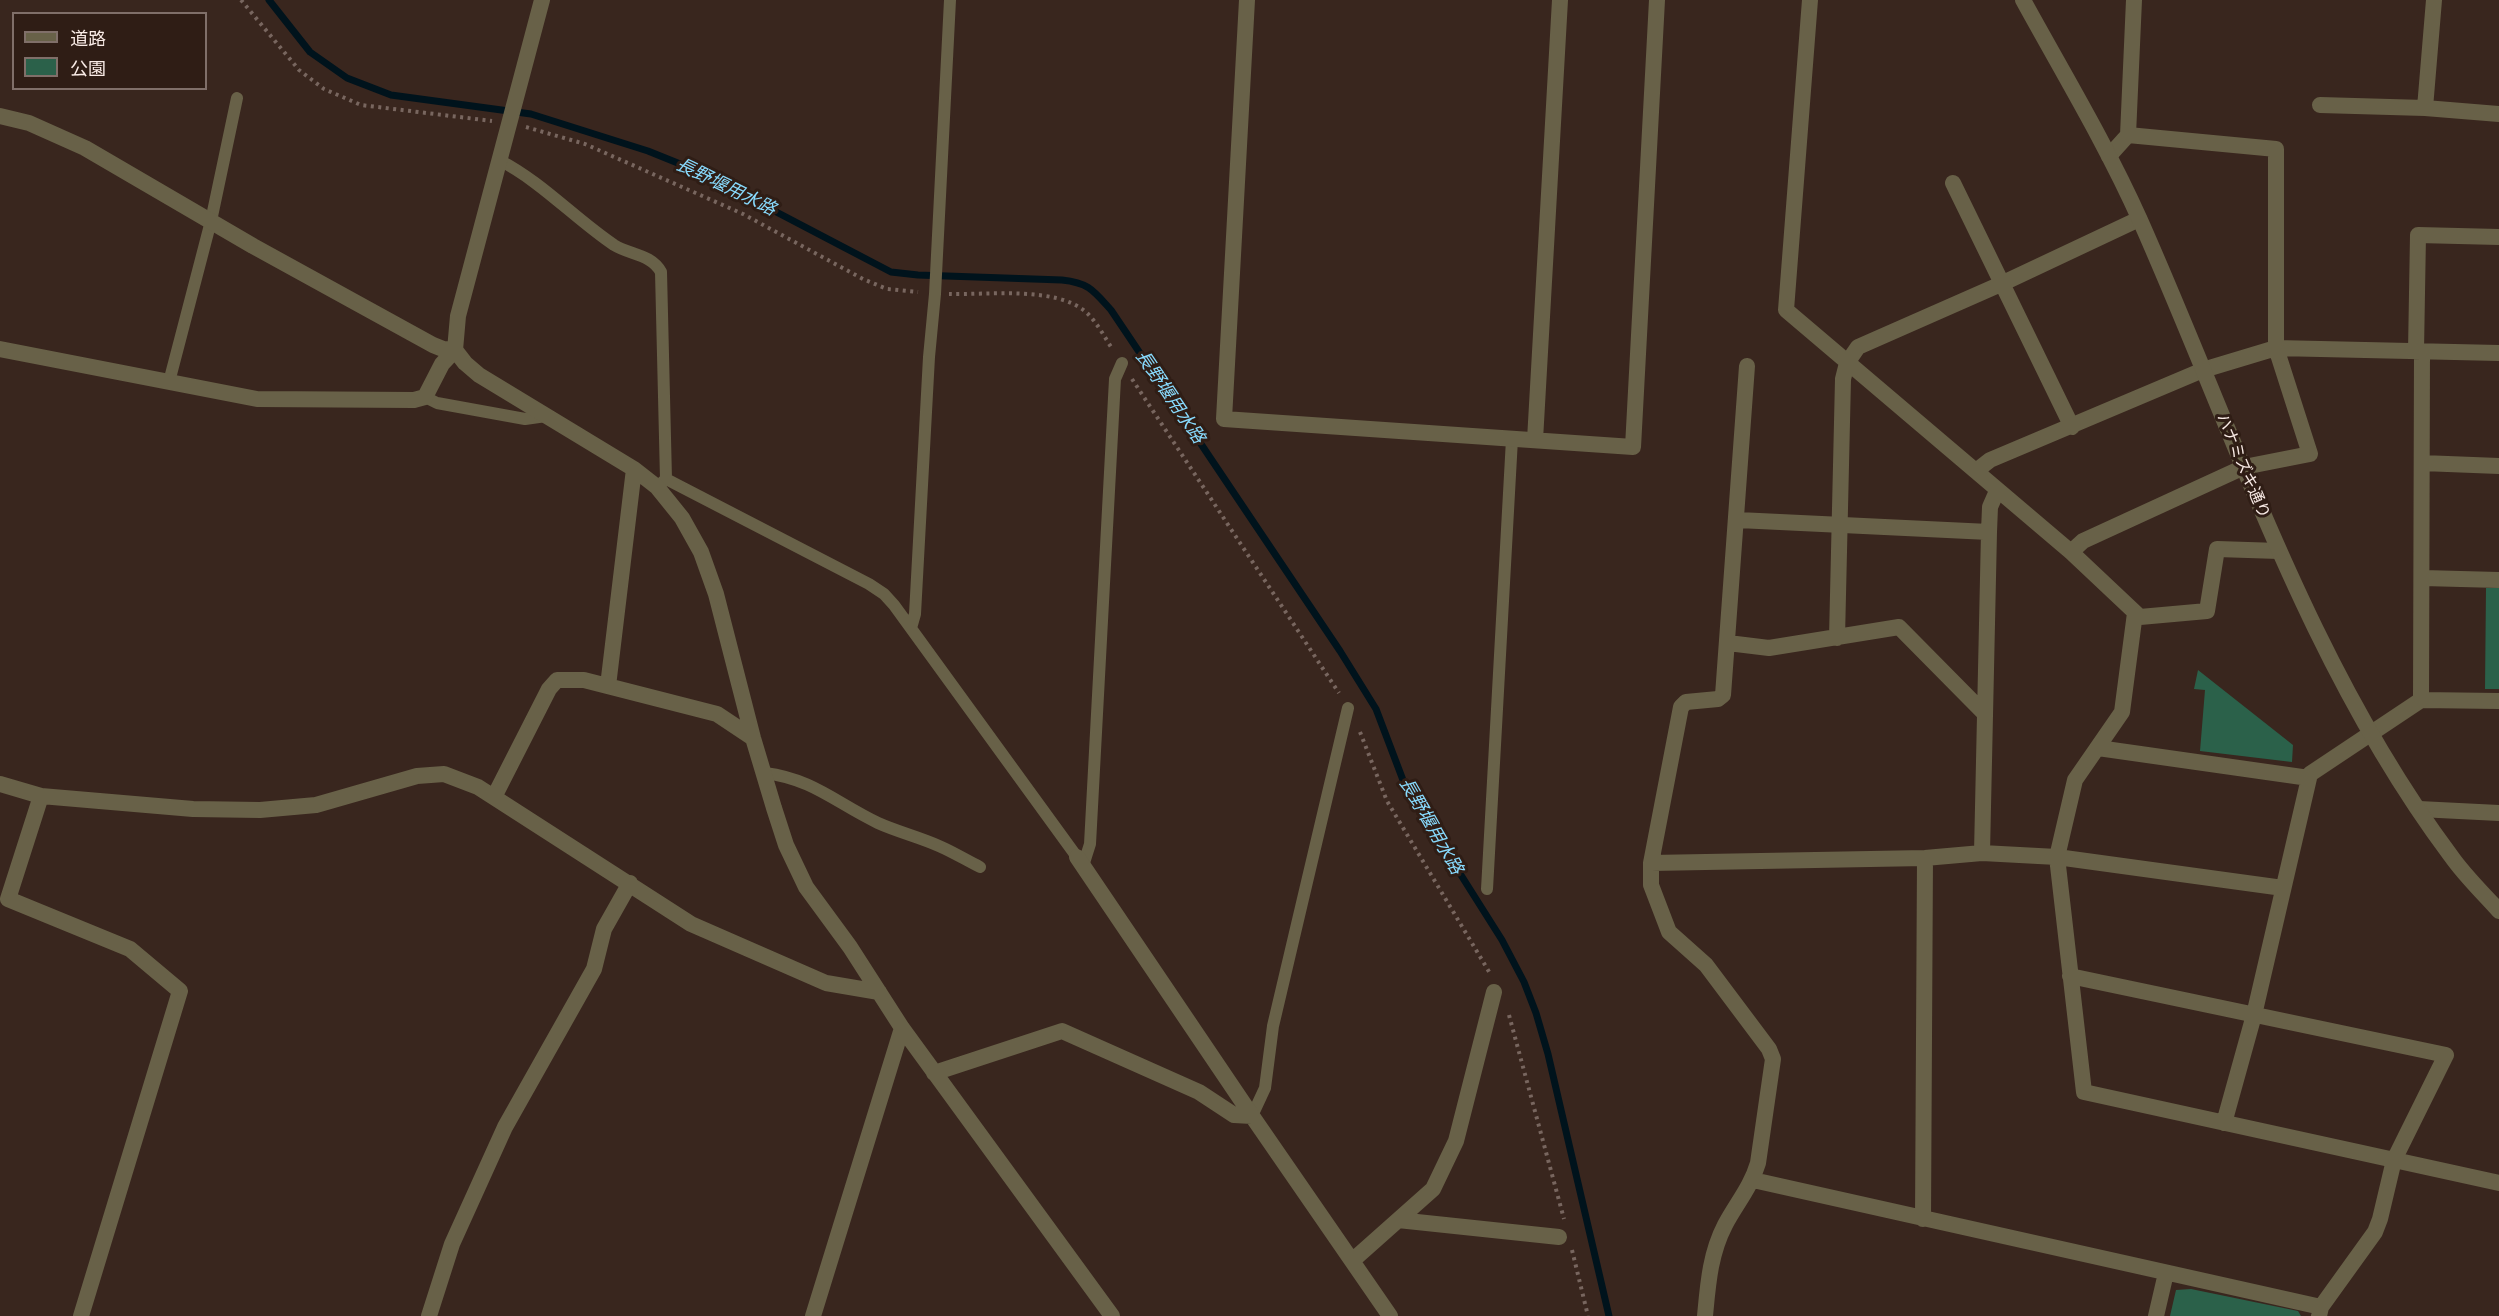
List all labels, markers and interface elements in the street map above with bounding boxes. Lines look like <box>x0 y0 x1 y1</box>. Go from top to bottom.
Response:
legend <box>12 12 207 90</box>
text: 道路 <box>70 28 106 49</box>
text: 公園 <box>70 58 106 79</box>
water label: 長野堰用水路 <box>673 154 779 220</box>
water label: 長野堰用水路 <box>1131 346 1209 448</box>
street label: ハナミズキ通り <box>2212 411 2274 521</box>
water label: 長野堰用水路 <box>1395 774 1467 878</box>

